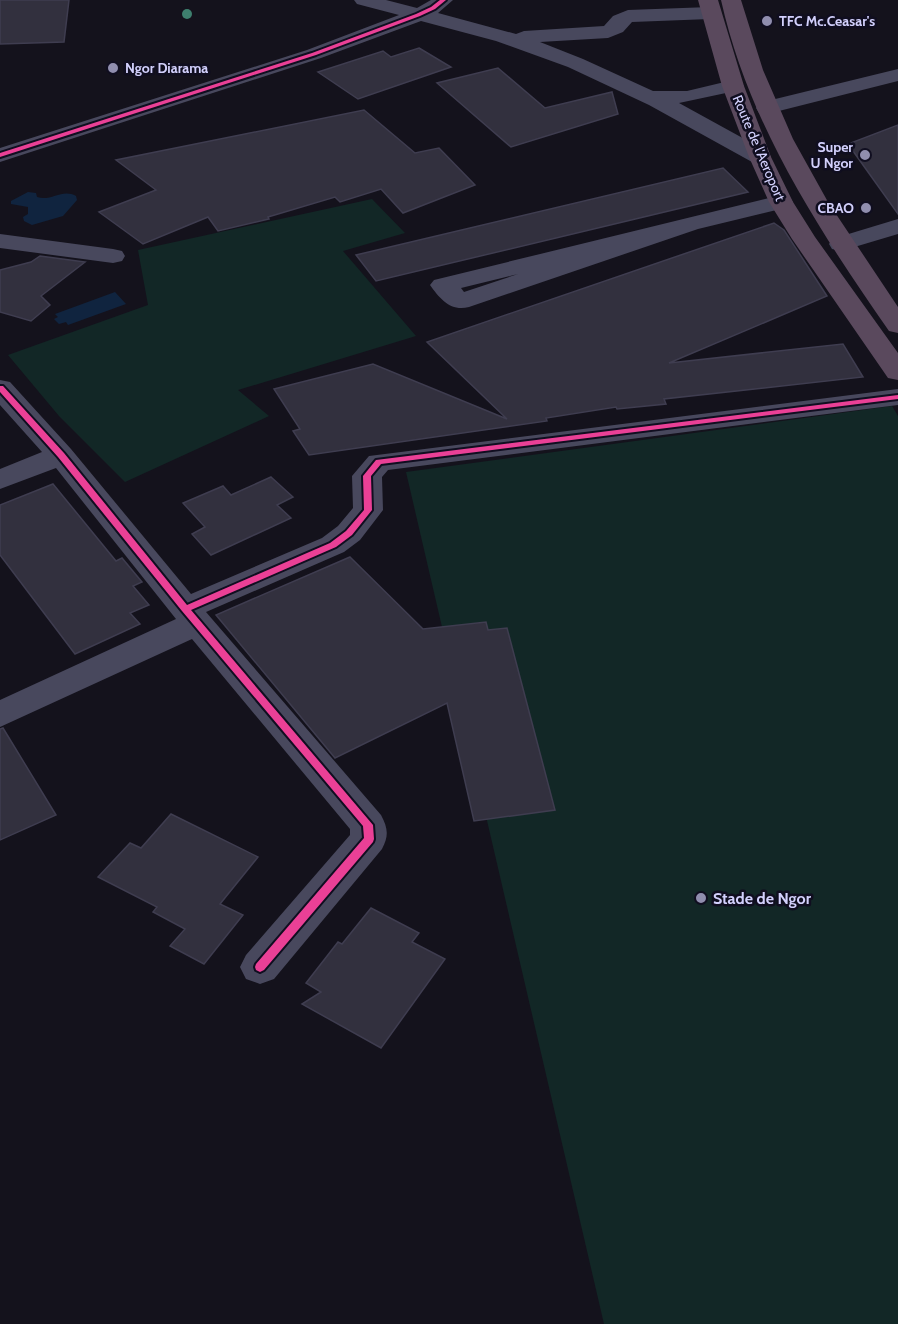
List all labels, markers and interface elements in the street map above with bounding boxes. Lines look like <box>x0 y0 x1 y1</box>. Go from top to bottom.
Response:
place label: TFC Mc.Ceasar's <box>779 12 875 30</box>
marker: TFC Mc.Ceasar's <box>760 14 774 28</box>
place label: Ngor Diarama <box>125 59 208 77</box>
marker: Ngor Diarama <box>106 61 120 75</box>
street label: Route de l'Aeroport <box>729 92 790 204</box>
place label: Super U Ngor <box>811 138 853 172</box>
marker: Super U Ngor <box>858 148 872 162</box>
place label: CBAO <box>817 199 854 217</box>
marker: CBAO <box>859 201 873 215</box>
place label: Stade de Ngor <box>713 889 812 908</box>
marker: Stade de Ngor <box>694 891 708 905</box>

